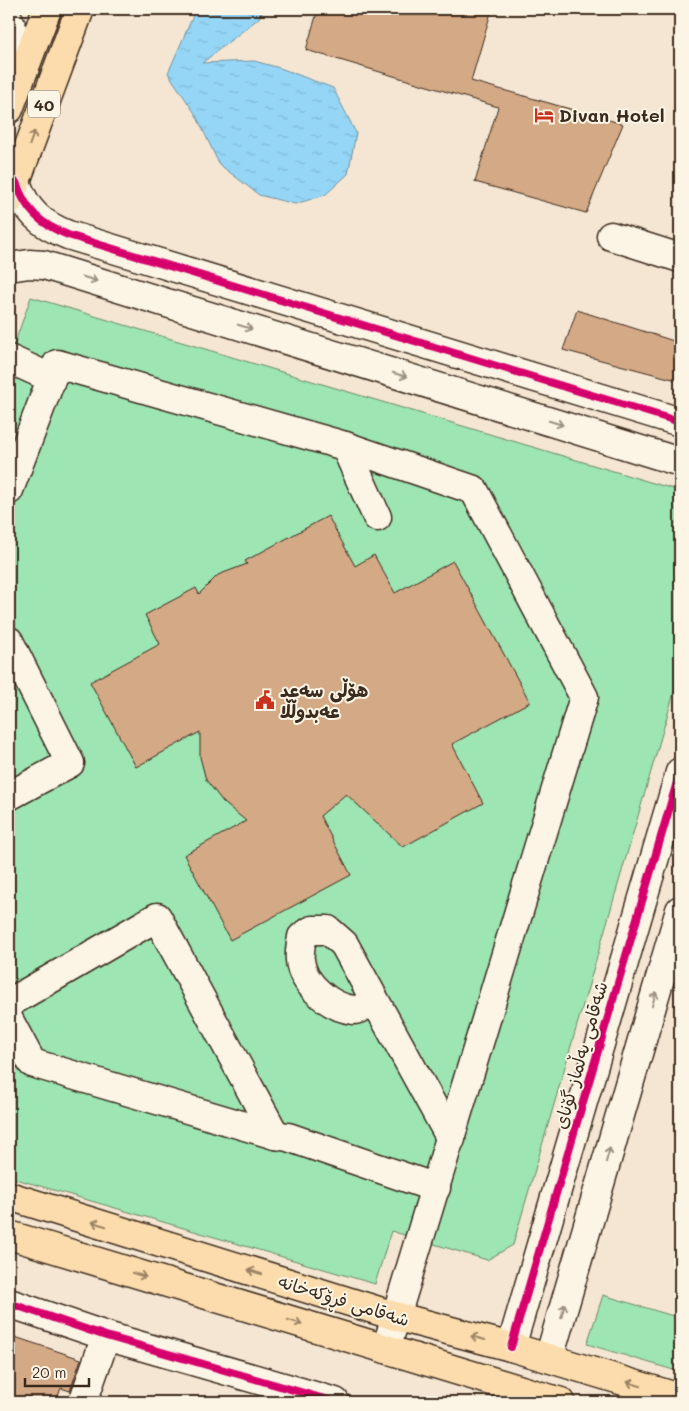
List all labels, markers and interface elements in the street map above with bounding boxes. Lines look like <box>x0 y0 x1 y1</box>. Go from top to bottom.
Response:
road number: 40 <box>28 90 60 118</box>
place label: Divan Hotel <box>559 103 665 127</box>
hotel icon: Divan Hotel <box>533 104 555 126</box>
one-way arrow <box>28 130 37 146</box>
one-way arrow <box>82 275 98 285</box>
one-way arrow <box>237 323 253 333</box>
one-way arrow <box>392 371 408 381</box>
one-way arrow <box>547 419 563 429</box>
place label: ھۆڵی سەعد عەبدوڵڵا <box>280 678 368 723</box>
public building icon: ھۆڵی سەعد عەبدوڵڵا <box>254 689 276 711</box>
street label: شەقامی یەڵماز گۆنای <box>547 978 613 1132</box>
one-way arrow <box>650 992 659 1008</box>
one-way arrow <box>604 1148 614 1164</box>
one-way arrow <box>92 1219 108 1229</box>
one-way arrow <box>247 1267 263 1277</box>
street label: شەقامی فڕۆکەخانە <box>274 1269 413 1335</box>
one-way arrow <box>131 1270 147 1280</box>
one-way arrow <box>559 1304 568 1320</box>
one-way arrow <box>286 1317 302 1327</box>
one-way arrow <box>470 1333 486 1342</box>
scale bar <box>25 1356 89 1388</box>
text: 20 m <box>32 1362 66 1382</box>
one-way arrow <box>626 1378 642 1388</box>

